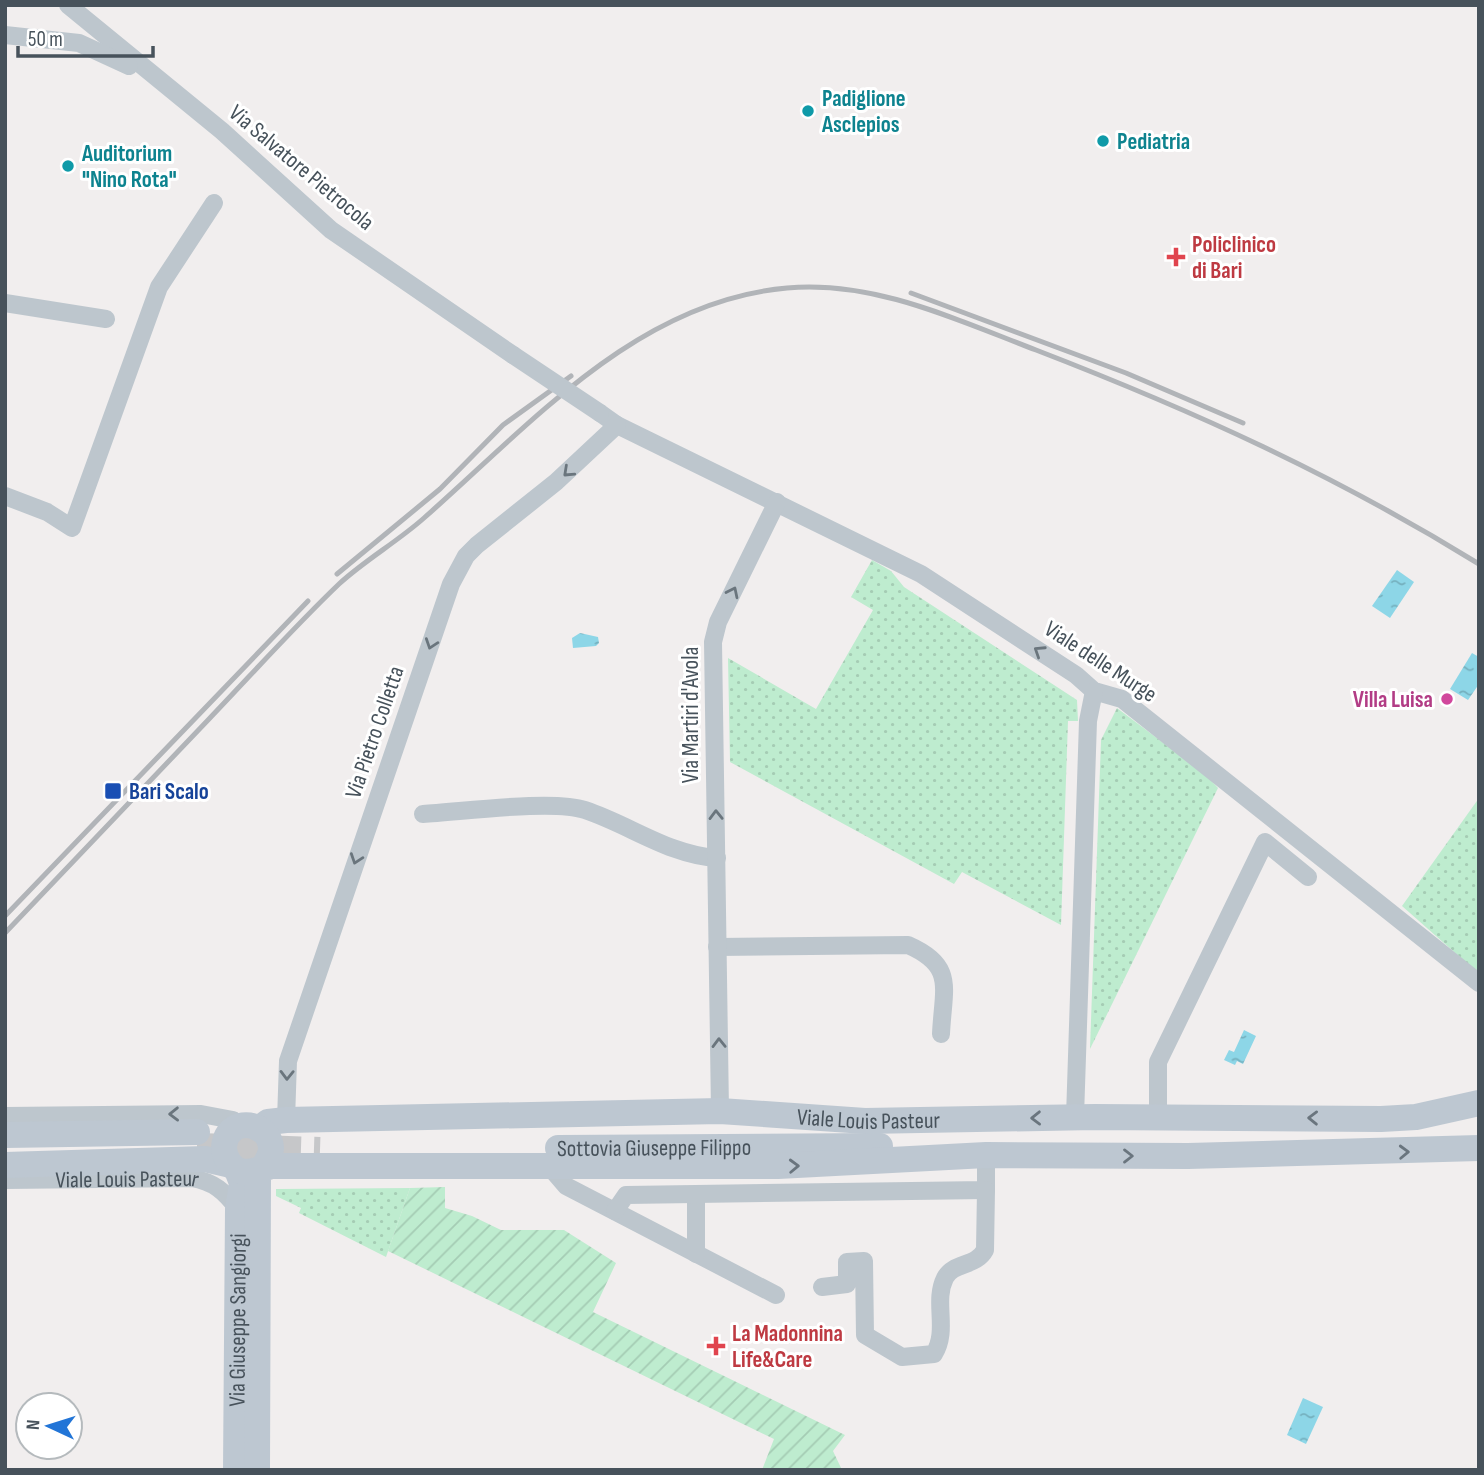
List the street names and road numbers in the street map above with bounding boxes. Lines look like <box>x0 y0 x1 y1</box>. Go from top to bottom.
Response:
street label: Via Salvatore Pietrocola <box>223 99 380 237</box>
street label: Viale delle Murge <box>1039 615 1162 709</box>
street label: Via Martiri d'Avola <box>677 647 705 783</box>
street label: Via Pietro Colletta <box>339 663 411 802</box>
street label: Viale Louis Pasteur <box>796 1103 941 1136</box>
street label: Sottovia Giuseppe Filippo <box>557 1134 751 1163</box>
street label: Viale Louis Pasteur <box>55 1165 202 1194</box>
street label: Via Giuseppe Sangiorgi <box>223 1233 253 1407</box>

